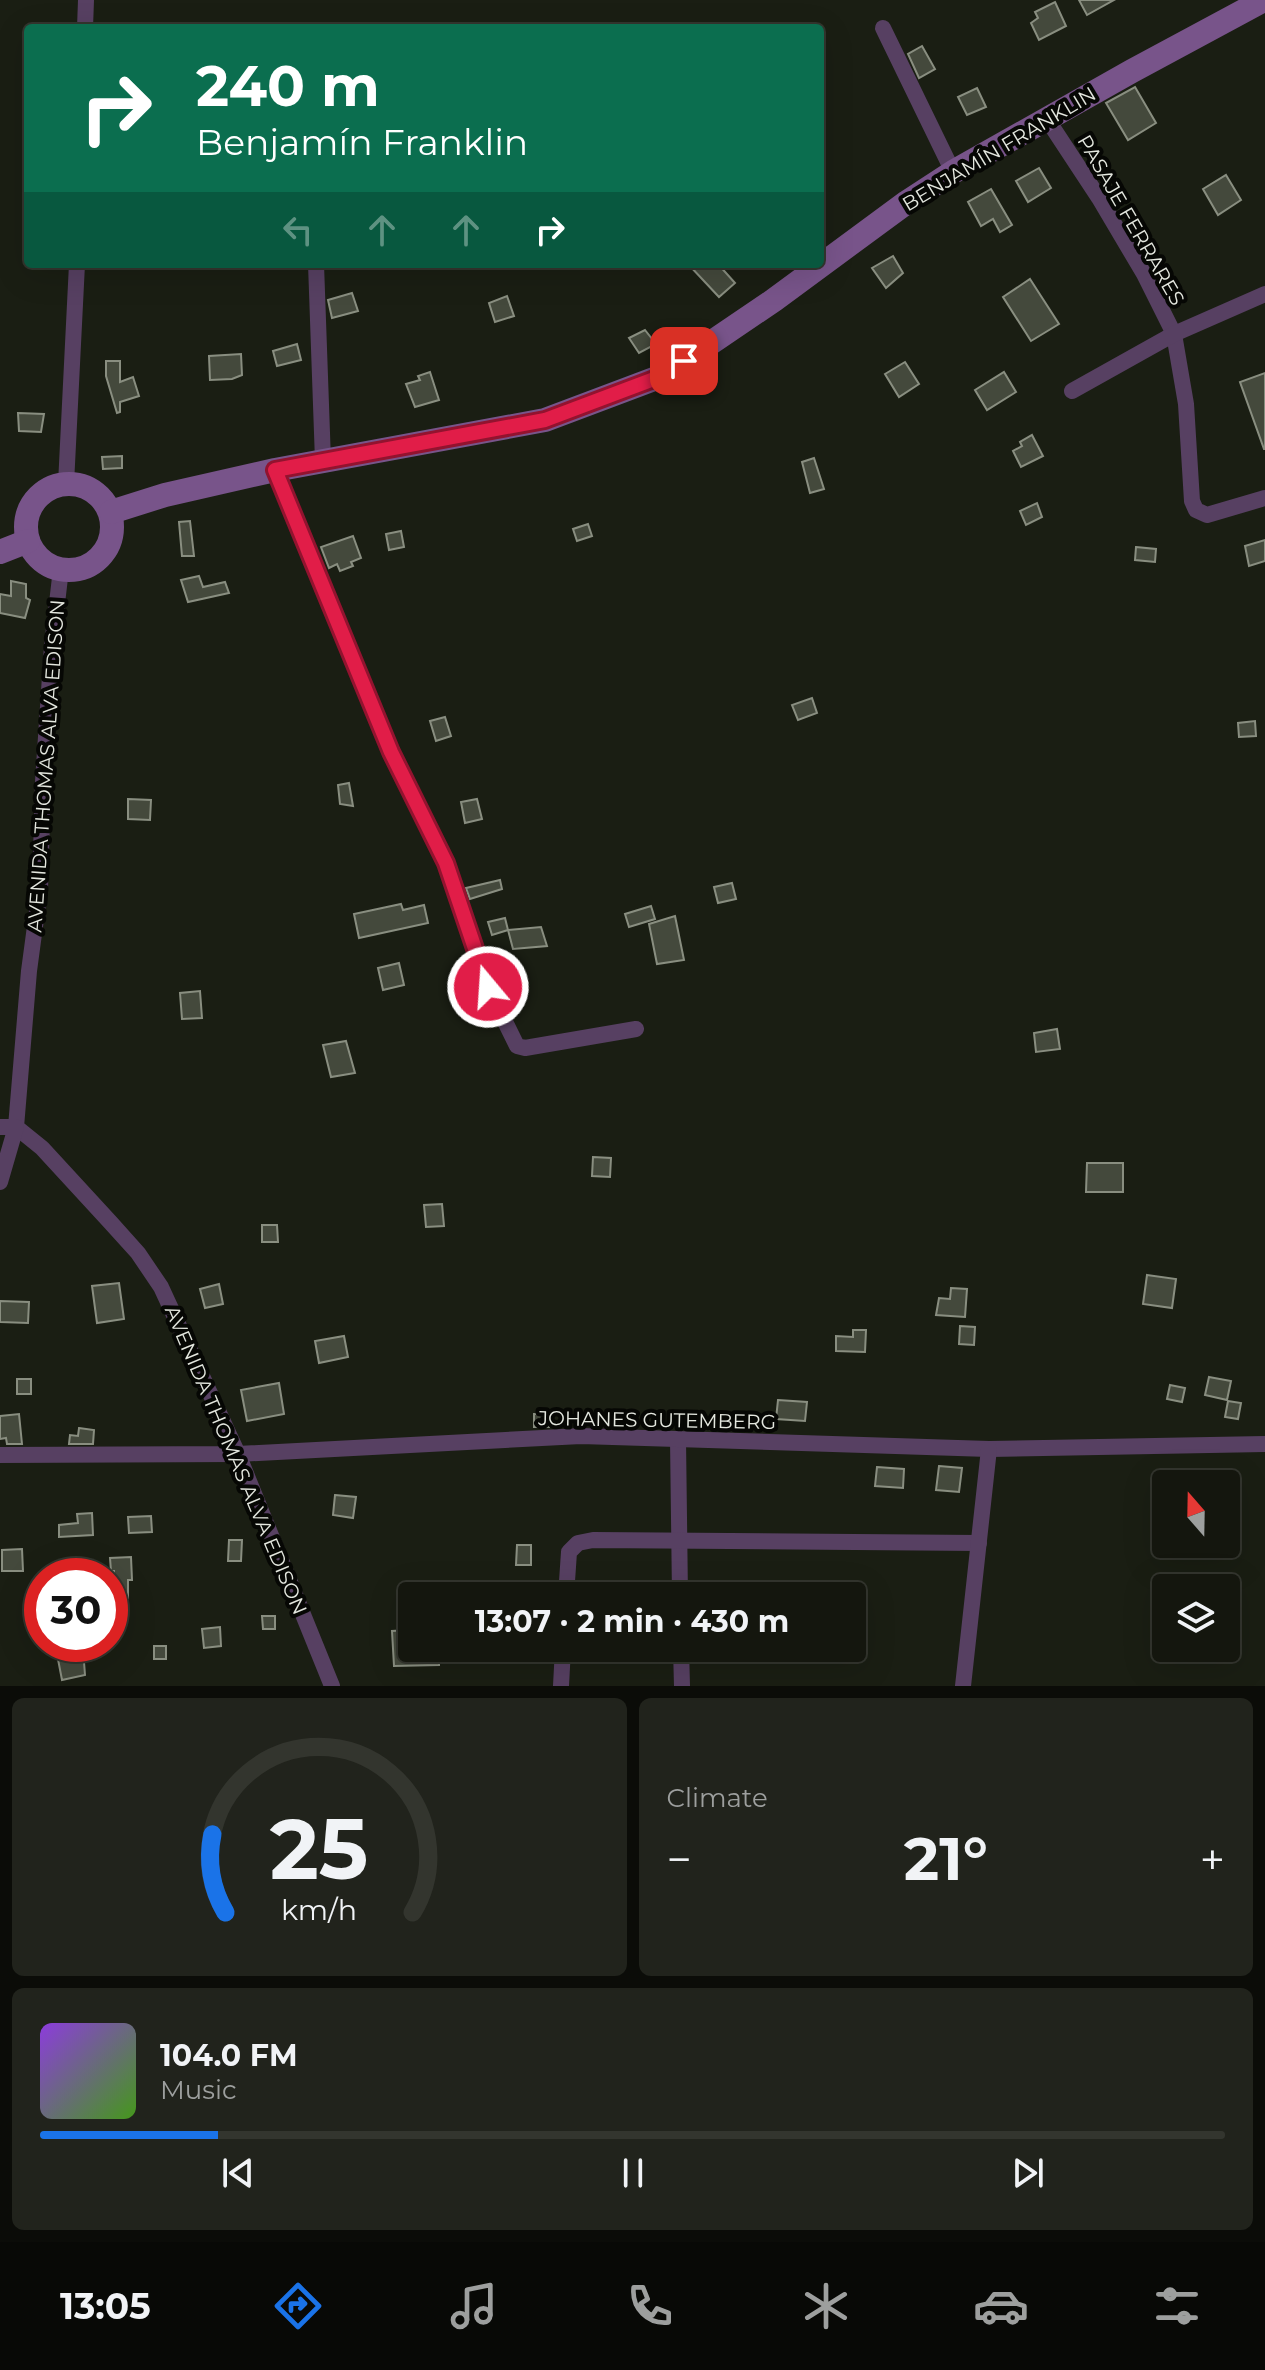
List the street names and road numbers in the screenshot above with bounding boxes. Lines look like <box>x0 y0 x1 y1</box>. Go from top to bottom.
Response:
street label: BENJAMÍN FRANKLIN <box>898 82 1100 216</box>
street label: PASAJE FERRARES <box>1072 131 1190 309</box>
street label: AVENIDA THOMAS ALVA EDISON <box>22 599 70 933</box>
street label: AVENIDA THOMAS ALVA EDISON <box>160 1302 312 1618</box>
street label: JOHANES GUTEMBERG <box>537 1406 776 1434</box>

